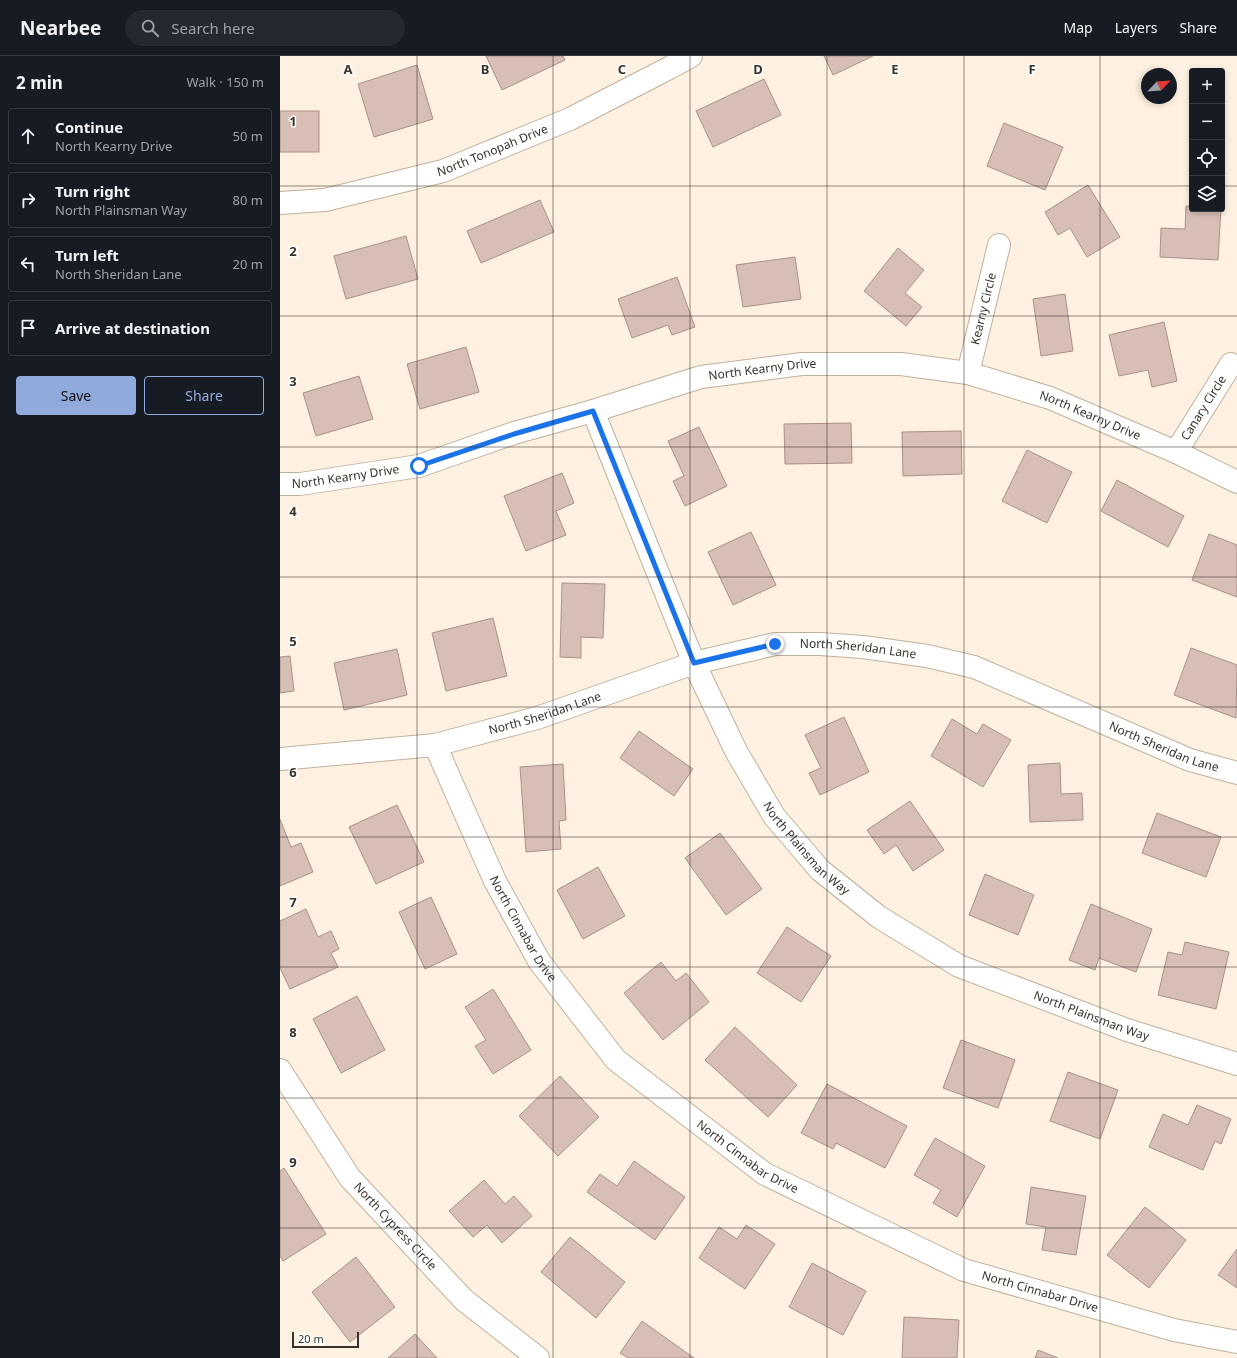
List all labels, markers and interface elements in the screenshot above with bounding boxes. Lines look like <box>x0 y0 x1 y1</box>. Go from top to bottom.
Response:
search box <box>125 10 405 46</box>
text: Nearbee <box>20 15 101 41</box>
icon: search <box>139 17 161 39</box>
text: Search here <box>171 18 255 38</box>
text: Map <box>1064 18 1093 37</box>
text: Layers <box>1115 18 1157 37</box>
text: Share <box>1179 18 1217 37</box>
text: A <box>344 60 353 78</box>
text: B <box>481 60 489 78</box>
text: C <box>618 60 626 78</box>
text: D <box>753 60 763 78</box>
text: E <box>891 60 899 78</box>
text: F <box>1028 60 1036 78</box>
north arrow <box>1141 68 1177 104</box>
map controls <box>1189 68 1225 212</box>
button: + <box>1189 68 1225 104</box>
text: 2 min <box>16 71 63 94</box>
text: Walk · 150 m <box>186 73 264 91</box>
button: − <box>1189 104 1225 140</box>
text: 1 <box>289 112 297 130</box>
text: Continue <box>55 117 123 137</box>
street label: North Tonopah Drive <box>435 120 550 180</box>
icon: ahead <box>17 125 39 147</box>
text: 50 m <box>233 127 263 145</box>
text: North Kearny Drive <box>55 137 172 155</box>
button: locate <box>1189 140 1225 176</box>
button: layers <box>1189 176 1225 212</box>
text: Turn right <box>55 181 130 201</box>
icon: right <box>17 189 39 211</box>
text: 80 m <box>233 191 263 209</box>
text: North Plainsman Way <box>55 201 187 219</box>
text: 2 <box>289 242 297 260</box>
text: Turn left <box>55 245 119 265</box>
icon: left <box>17 253 39 275</box>
text: 20 m <box>233 255 263 273</box>
text: North Sheridan Lane <box>55 265 182 283</box>
street label: Kearny Circle <box>966 271 1000 347</box>
icon: arrive <box>17 317 39 339</box>
text: Arrive at destination <box>55 318 210 338</box>
street label: North Kearny Drive <box>707 355 817 384</box>
text: 3 <box>289 372 297 390</box>
street label: Canary Circle <box>1176 372 1230 443</box>
button: Save <box>16 376 136 415</box>
button: Share <box>144 376 264 415</box>
street label: North Kearny Drive <box>1038 386 1144 444</box>
route start <box>410 457 428 475</box>
street label: North Kearny Drive <box>292 460 401 492</box>
text: 4 <box>289 502 297 520</box>
text: 5 <box>289 632 297 650</box>
route end <box>766 635 784 653</box>
street label: North Sheridan Lane <box>800 635 918 662</box>
street label: North Sheridan Lane <box>487 687 603 738</box>
street label: North Sheridan Lane <box>1107 717 1221 776</box>
text: 6 <box>289 763 297 781</box>
street label: North Plainsman Way <box>759 798 854 899</box>
street label: North Cinnabar Drive <box>486 873 561 985</box>
text: 7 <box>289 893 297 911</box>
street label: North Plainsman Way <box>1031 986 1152 1045</box>
text: 8 <box>289 1023 297 1041</box>
street label: North Cinnabar Drive <box>693 1116 802 1197</box>
text: 9 <box>289 1153 297 1171</box>
street label: North Cypress Circle <box>350 1178 441 1274</box>
street label: North Cinnabar Drive <box>980 1267 1101 1316</box>
scale bar <box>292 1330 359 1349</box>
text: 20 m <box>298 1331 324 1346</box>

